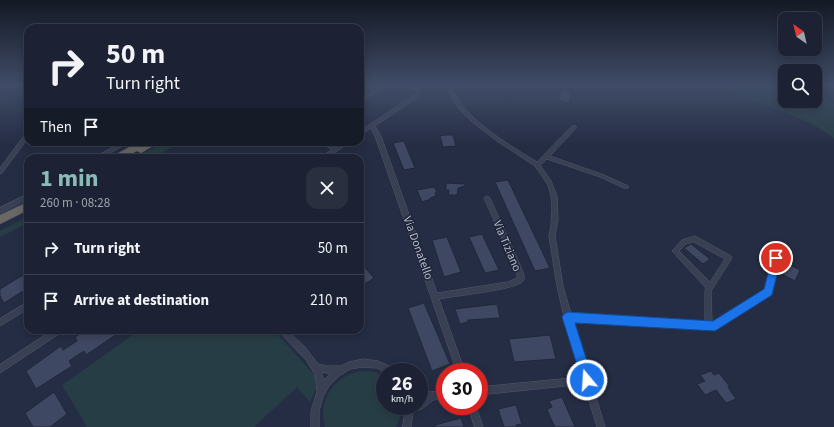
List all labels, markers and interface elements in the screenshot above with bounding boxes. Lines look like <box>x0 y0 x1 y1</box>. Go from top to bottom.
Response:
north arrow <box>778 12 822 56</box>
map controls <box>778 12 822 108</box>
text: 50 m <box>106 34 165 74</box>
icon: right <box>40 40 92 92</box>
button: search <box>778 64 822 108</box>
text: Turn right <box>106 71 180 96</box>
icon: arrive <box>80 116 102 138</box>
text: Then <box>40 117 72 138</box>
text: 1 min <box>40 161 98 196</box>
button: close <box>306 167 348 209</box>
text: 260 m · 08:28 <box>40 194 110 212</box>
street label: Via Donatello <box>399 214 437 282</box>
street label: Via Tiziano <box>489 218 525 274</box>
icon: right <box>40 238 62 260</box>
text: Turn right <box>74 238 140 259</box>
text: 50 m <box>318 238 348 259</box>
pin <box>759 241 793 275</box>
icon: arrive <box>765 247 787 269</box>
icon: arrive <box>40 290 62 312</box>
text: Arrive at destination <box>74 290 209 311</box>
text: 210 m <box>310 290 348 311</box>
position arrow <box>566 359 608 401</box>
speed limit sign: 30 <box>436 363 488 415</box>
text: 26 <box>391 370 413 398</box>
text: km/h <box>391 392 413 406</box>

